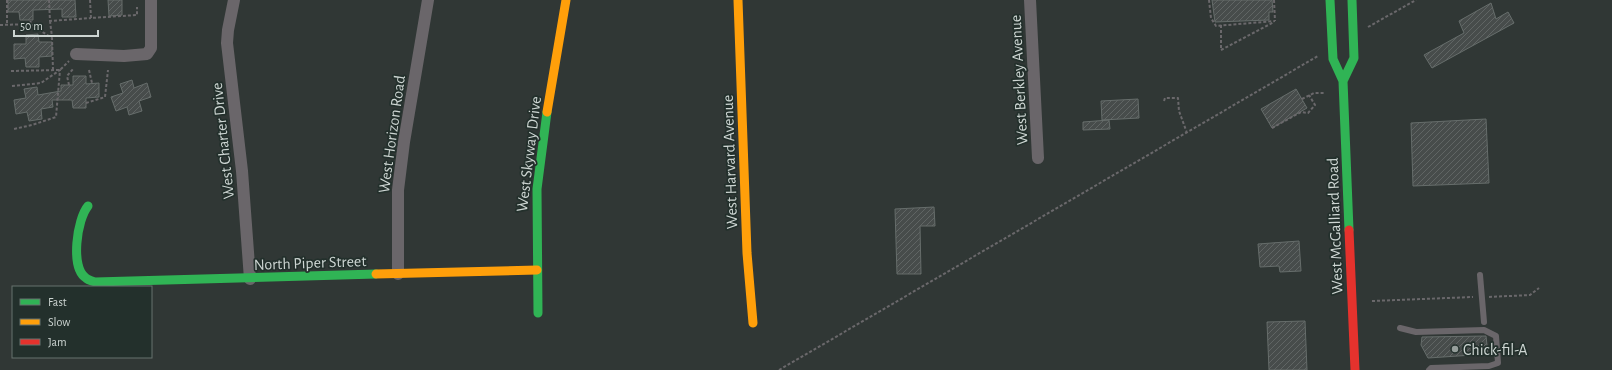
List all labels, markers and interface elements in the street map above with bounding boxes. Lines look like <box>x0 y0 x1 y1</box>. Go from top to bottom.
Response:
scale bar <box>14 12 98 38</box>
street label: West Berkley Avenue <box>1008 14 1031 145</box>
text: 50 m <box>20 20 43 32</box>
street label: West Horizon Road <box>376 74 408 194</box>
street label: West Charter Drive <box>209 82 237 200</box>
street label: West Skyway Drive <box>514 95 545 213</box>
street label: West Harvard Avenue <box>720 95 740 229</box>
street label: West McGalliard Road <box>1325 157 1345 295</box>
street label: North Piper Street <box>253 253 367 273</box>
legend <box>12 286 152 358</box>
text: Fast <box>48 296 67 308</box>
text: Slow <box>48 316 70 328</box>
text: Jam <box>48 336 67 348</box>
place label: Chick-fil-A <box>1463 342 1528 358</box>
marker: Chick-fil-A <box>1450 344 1460 354</box>

